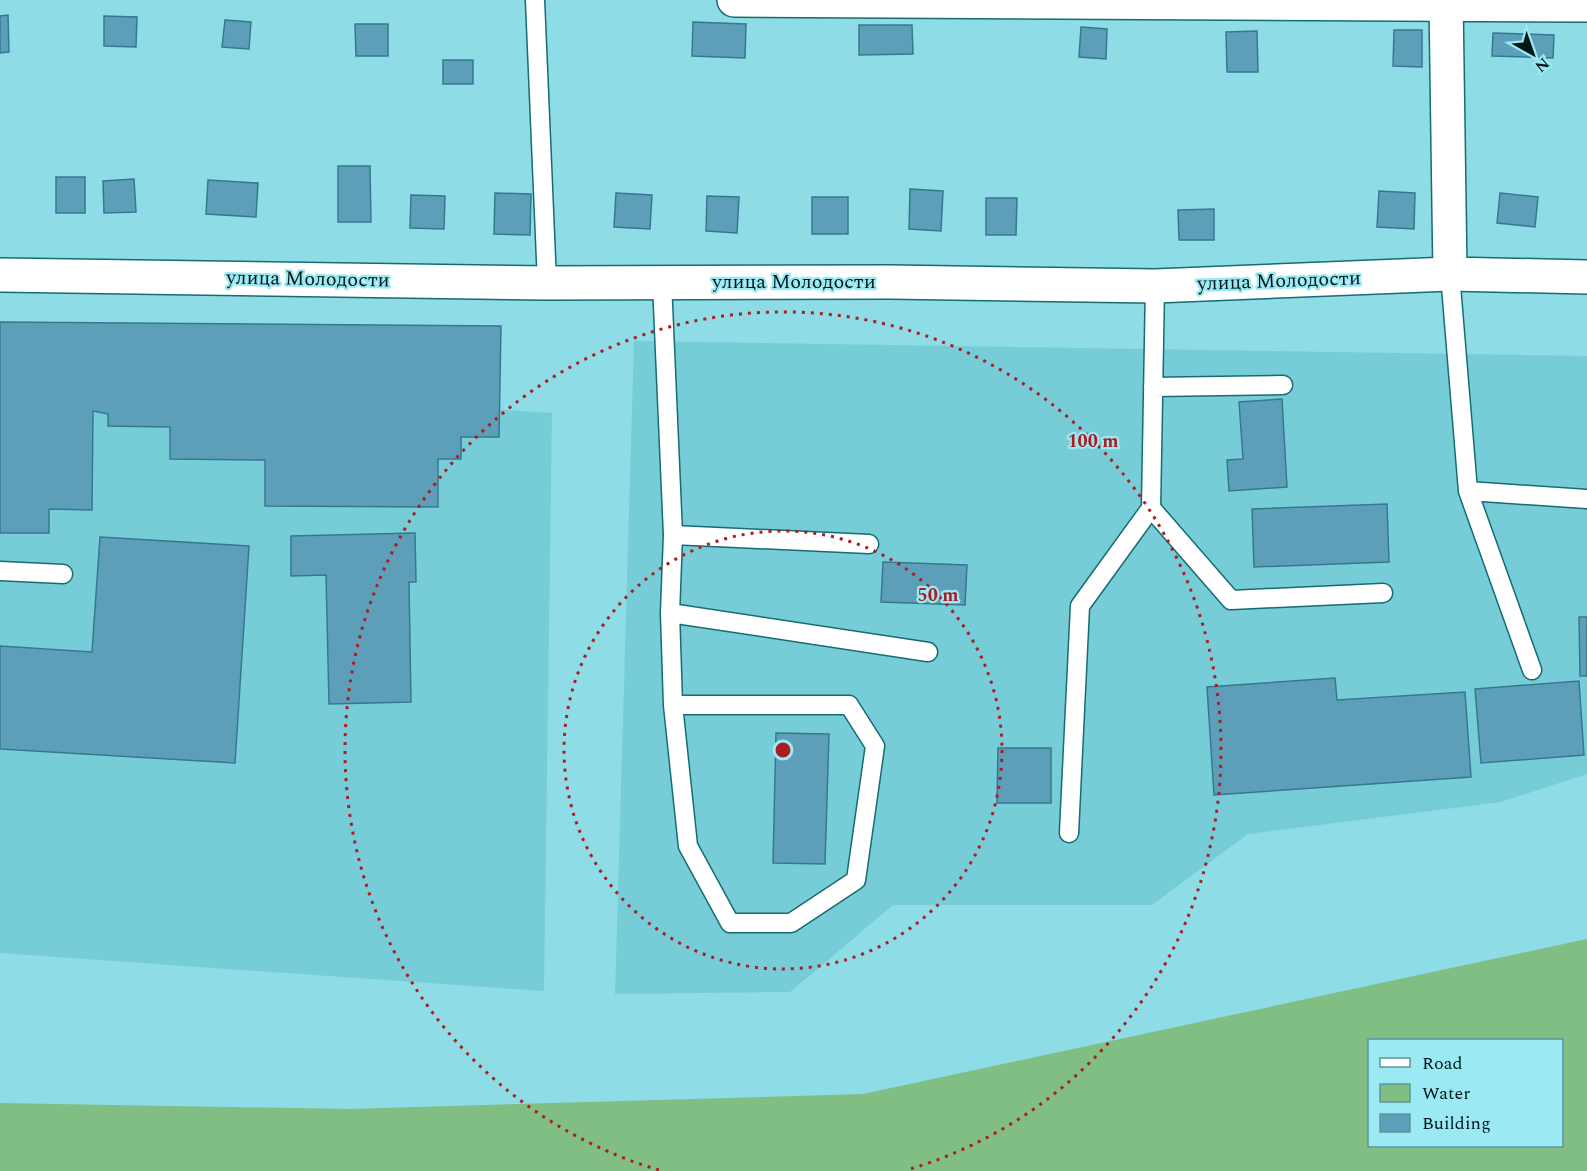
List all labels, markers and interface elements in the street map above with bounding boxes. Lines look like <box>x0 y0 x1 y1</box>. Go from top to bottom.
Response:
north arrow <box>1503 24 1563 84</box>
text: N <box>1529 51 1555 78</box>
street label: улица Молодости <box>225 263 390 295</box>
street label: улица Молодости <box>1196 263 1361 299</box>
street label: улица Молодости <box>711 267 876 297</box>
text: 100 m <box>1067 428 1119 455</box>
text: 50 m <box>918 582 958 609</box>
centre of rings <box>773 740 793 760</box>
legend <box>1368 1039 1563 1147</box>
text: Road <box>1422 1050 1463 1077</box>
text: Water <box>1422 1080 1470 1107</box>
text: Building <box>1422 1110 1491 1137</box>

